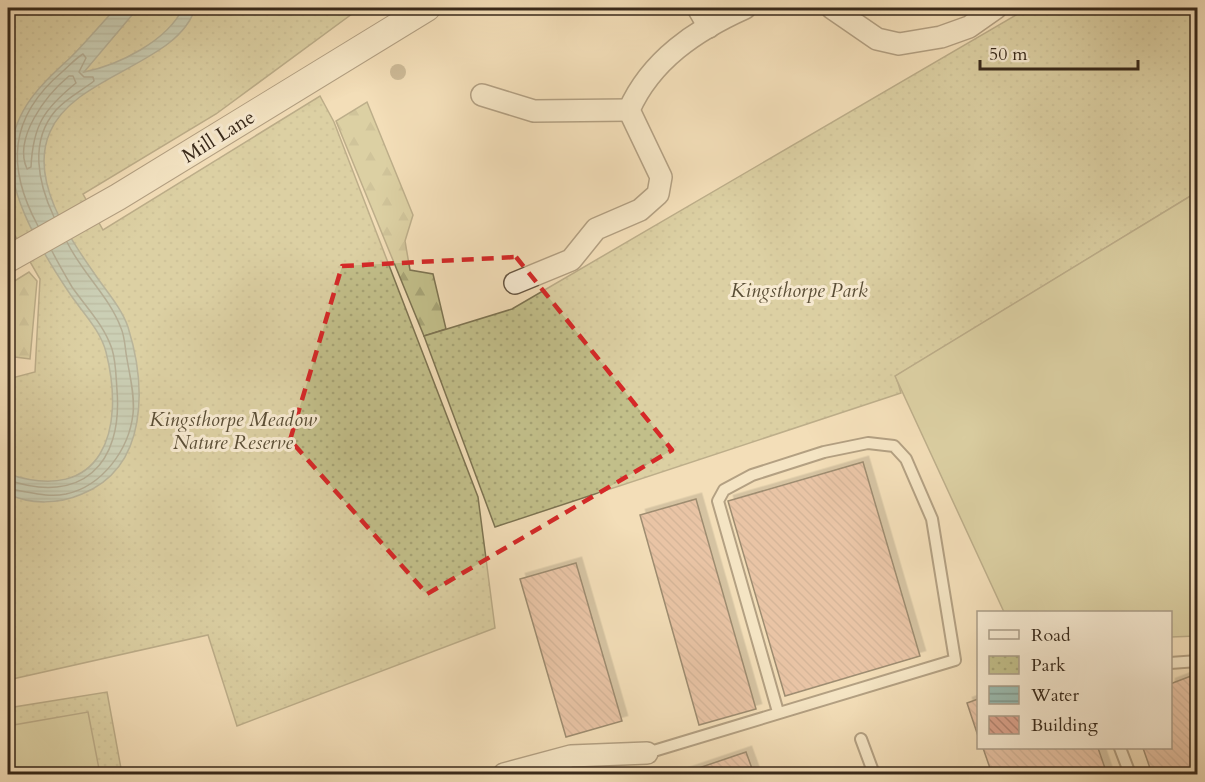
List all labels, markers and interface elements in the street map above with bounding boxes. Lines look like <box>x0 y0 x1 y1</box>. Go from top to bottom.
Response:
scale bar <box>980 33 1138 71</box>
text: 50 m <box>989 42 1028 67</box>
street label: Mill Lane <box>177 103 260 169</box>
park label: Kingsthorpe Park <box>730 277 868 304</box>
park label: Kingsthorpe Meadow Nature Reserve <box>149 406 318 456</box>
legend <box>977 611 1172 749</box>
text: Road <box>1031 623 1071 648</box>
text: Park <box>1031 653 1066 678</box>
text: Water <box>1030 683 1080 708</box>
text: Building <box>1031 713 1099 738</box>

